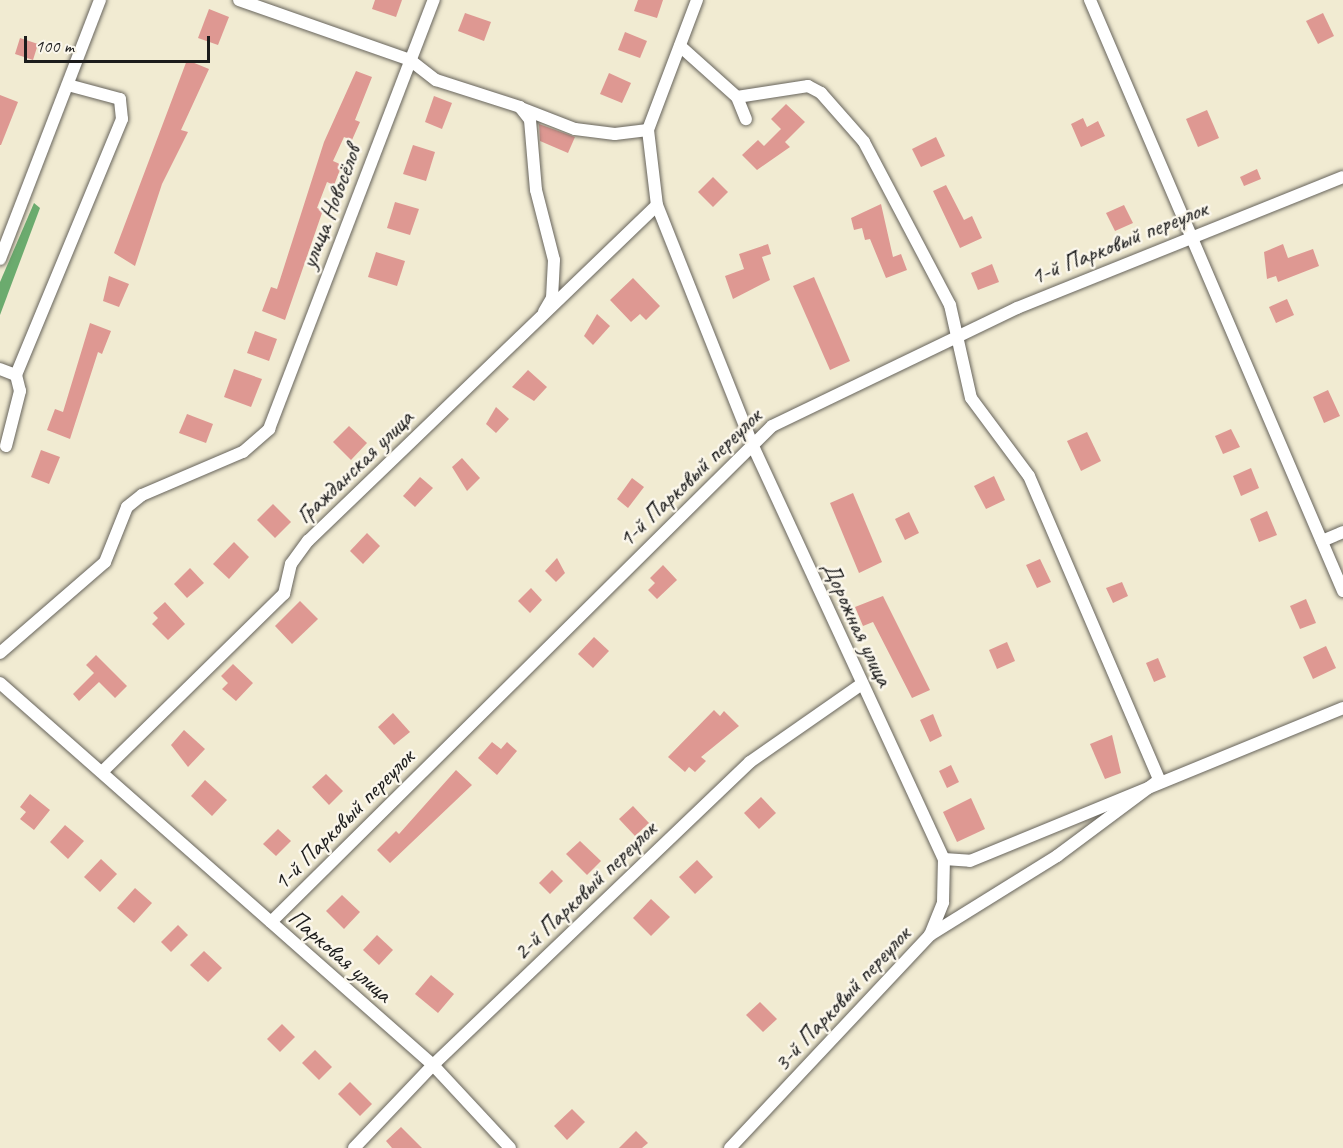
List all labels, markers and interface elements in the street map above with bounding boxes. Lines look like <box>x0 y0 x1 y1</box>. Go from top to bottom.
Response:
scale bar <box>27 24 213 62</box>
text: 100 m <box>35 35 74 57</box>
street label: улица Новосёлов <box>294 141 368 273</box>
street label: 1-й Парковый переулок <box>1026 194 1212 292</box>
street label: 1-й Парковый переулок <box>612 402 768 554</box>
street label: Гражданская улица <box>290 403 420 531</box>
street label: Дорожная улица <box>815 556 899 692</box>
street label: 1-й Парковый переулок <box>267 743 421 897</box>
street label: 2-й Парковый переулок <box>507 815 663 967</box>
street label: Парковая улица <box>282 903 398 1009</box>
street label: 3-й Парковый переулок <box>767 920 917 1078</box>

